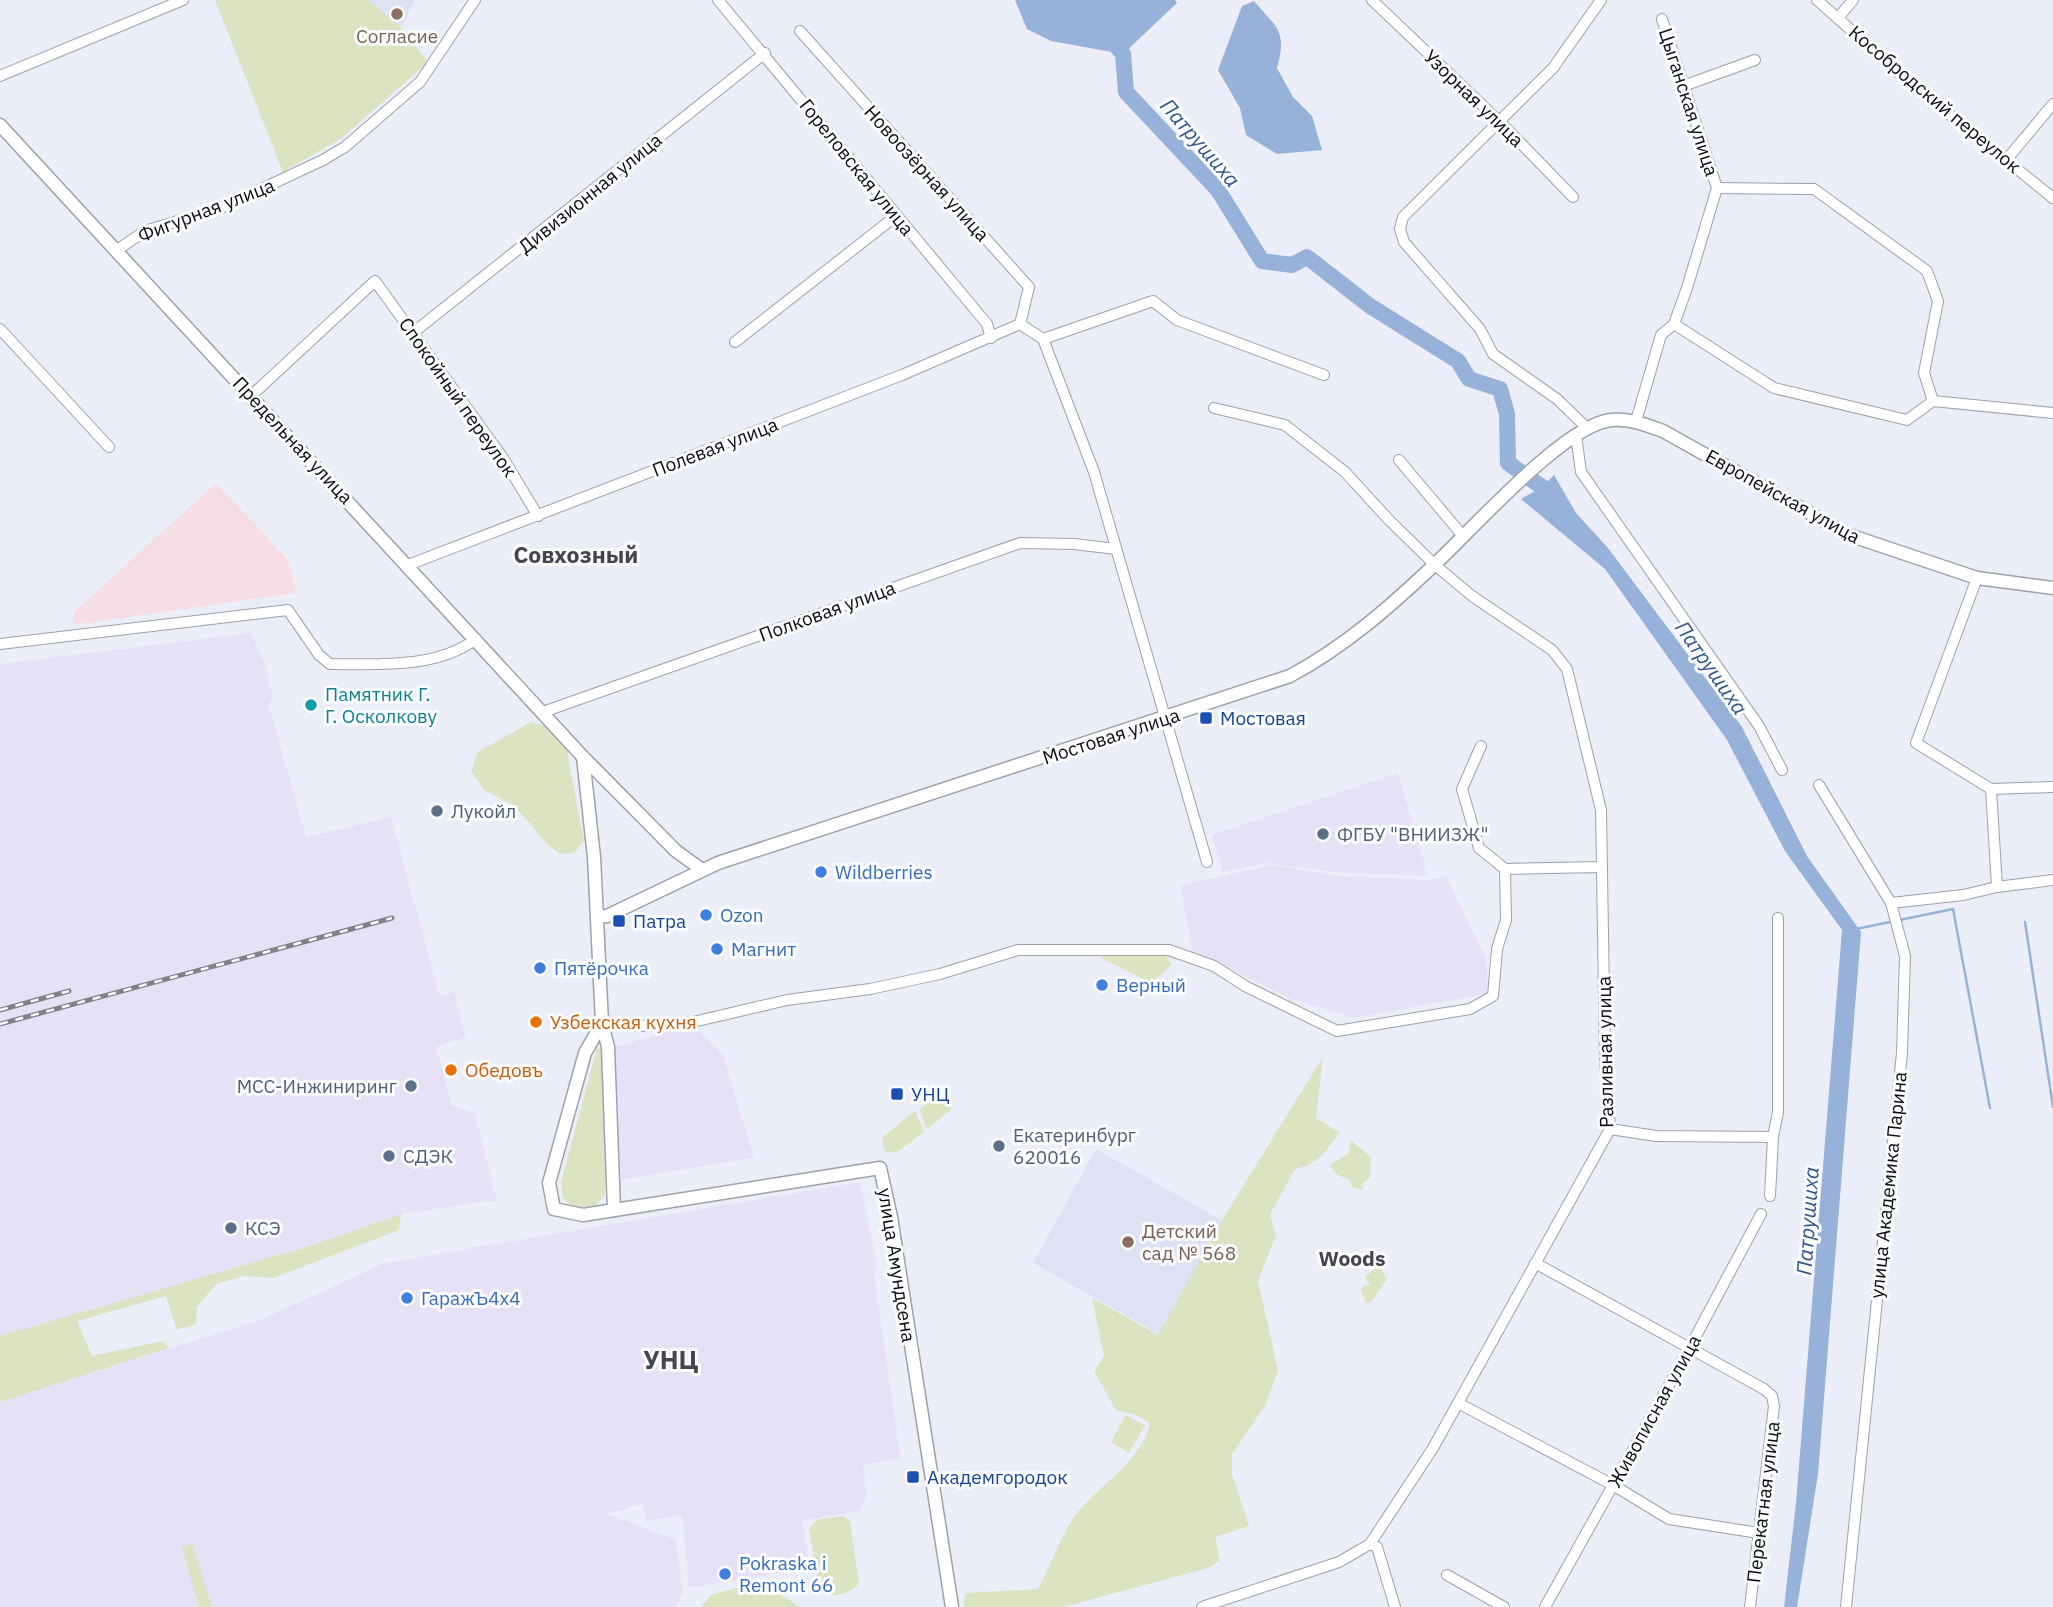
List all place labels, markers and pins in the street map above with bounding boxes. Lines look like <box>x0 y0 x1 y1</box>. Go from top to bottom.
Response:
marker: Согласие <box>389 6 405 22</box>
place label: Согласие <box>356 24 438 48</box>
place label: Памятник Г. Г. Осколкову <box>325 682 438 728</box>
marker: Памятник Г. Г. Осколкову <box>303 697 319 713</box>
place label: Мостовая <box>1220 706 1306 730</box>
marker: Мостовая <box>1198 710 1214 726</box>
place label: Лукойл <box>451 799 516 823</box>
marker: Лукойл <box>429 803 445 819</box>
place label: ФГБУ "ВНИИЗЖ" <box>1337 822 1489 846</box>
marker: ФГБУ "ВНИИЗЖ" <box>1315 826 1331 842</box>
place label: Wildberries <box>835 860 933 884</box>
marker: Wildberries <box>813 864 829 880</box>
place label: Ozon <box>720 903 764 927</box>
marker: Ozon <box>698 907 714 923</box>
place label: Патра <box>633 909 686 933</box>
marker: Патра <box>611 913 627 929</box>
place label: Магнит <box>731 937 796 961</box>
marker: Магнит <box>709 941 725 957</box>
place label: Пятёрочка <box>554 956 649 980</box>
marker: Пятёрочка <box>532 960 548 976</box>
place label: Верный <box>1116 973 1186 997</box>
marker: Верный <box>1094 977 1110 993</box>
place label: Узбекская кухня <box>550 1010 697 1034</box>
marker: Узбекская кухня <box>528 1014 544 1030</box>
place label: Обедовъ <box>465 1058 543 1082</box>
marker: Обедовъ <box>443 1062 459 1078</box>
place label: МСС-Инжиниринг <box>237 1074 397 1098</box>
marker: МСС-Инжиниринг <box>403 1078 419 1094</box>
place label: УНЦ <box>911 1082 950 1106</box>
marker: УНЦ <box>889 1086 905 1102</box>
place label: Екатеринбург 620016 <box>1013 1123 1136 1169</box>
marker: Екатеринбург 620016 <box>991 1138 1007 1154</box>
place label: СДЭК <box>403 1144 453 1168</box>
marker: СДЭК <box>381 1148 397 1164</box>
place label: КСЭ <box>245 1216 281 1240</box>
place label: Детский сад № 568 <box>1142 1219 1236 1265</box>
marker: КСЭ <box>223 1220 239 1236</box>
marker: Детский сад № 568 <box>1120 1234 1136 1250</box>
place label: ГаражЪ4х4 <box>421 1286 521 1310</box>
marker: ГаражЪ4х4 <box>399 1290 415 1306</box>
place label: Академгородок <box>927 1465 1068 1489</box>
marker: Академгородок <box>905 1469 921 1485</box>
place label: Pokraska i Remont 66 <box>739 1551 833 1597</box>
marker: Pokraska i Remont 66 <box>717 1566 733 1582</box>

